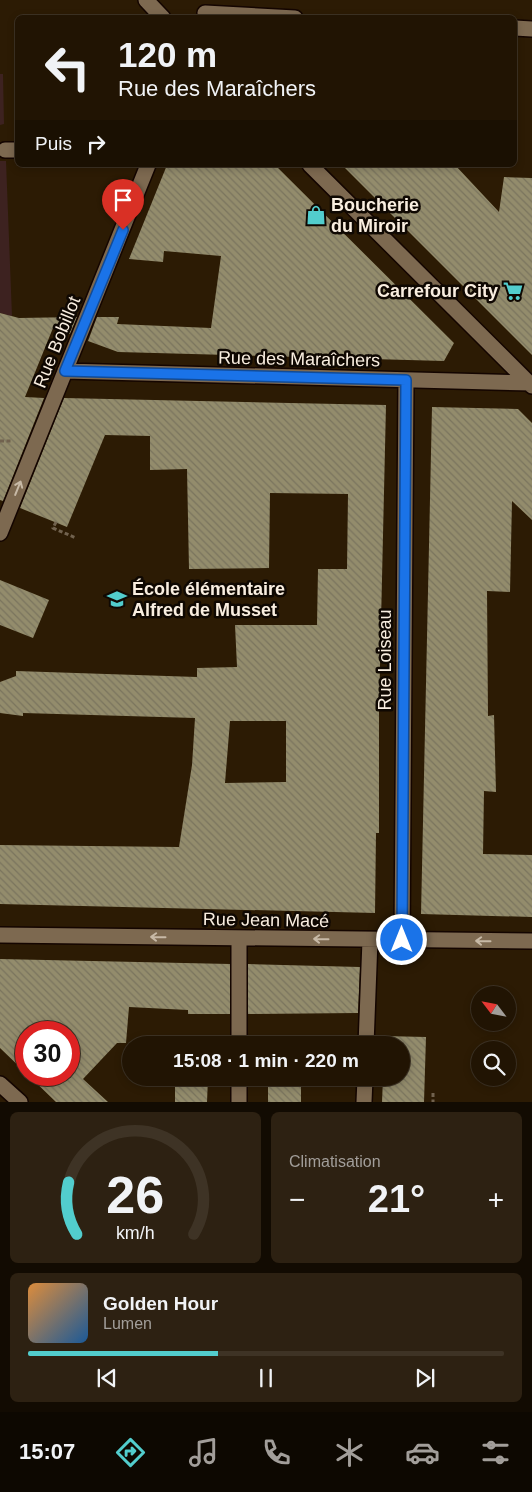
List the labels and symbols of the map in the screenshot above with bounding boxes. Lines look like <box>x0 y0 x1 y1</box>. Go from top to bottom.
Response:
pin <box>102 179 144 230</box>
place label: Boucherie du Miroir <box>331 195 419 236</box>
shop icon: Boucherie du Miroir <box>305 204 327 226</box>
supermarket icon: Carrefour City <box>502 280 524 302</box>
place label: Carrefour City <box>377 281 498 301</box>
street label: Rue Bobillot <box>30 293 84 391</box>
street label: Rue des Maraîchers <box>218 348 380 370</box>
one-way arrow <box>14 481 23 496</box>
place label: École élémentaire Alfred de Musset <box>132 578 285 620</box>
school or university icon: École élémentaire Alfred de Musset <box>106 588 128 610</box>
street label: Rue Loiseau <box>375 609 395 711</box>
street label: Rue Jean Macé <box>203 909 329 931</box>
position arrow <box>375 913 427 965</box>
one-way arrow <box>151 932 167 942</box>
one-way arrow <box>313 934 330 944</box>
one-way arrow <box>476 936 492 946</box>
north arrow <box>471 986 516 1031</box>
speed limit sign: 30 <box>15 1021 80 1086</box>

